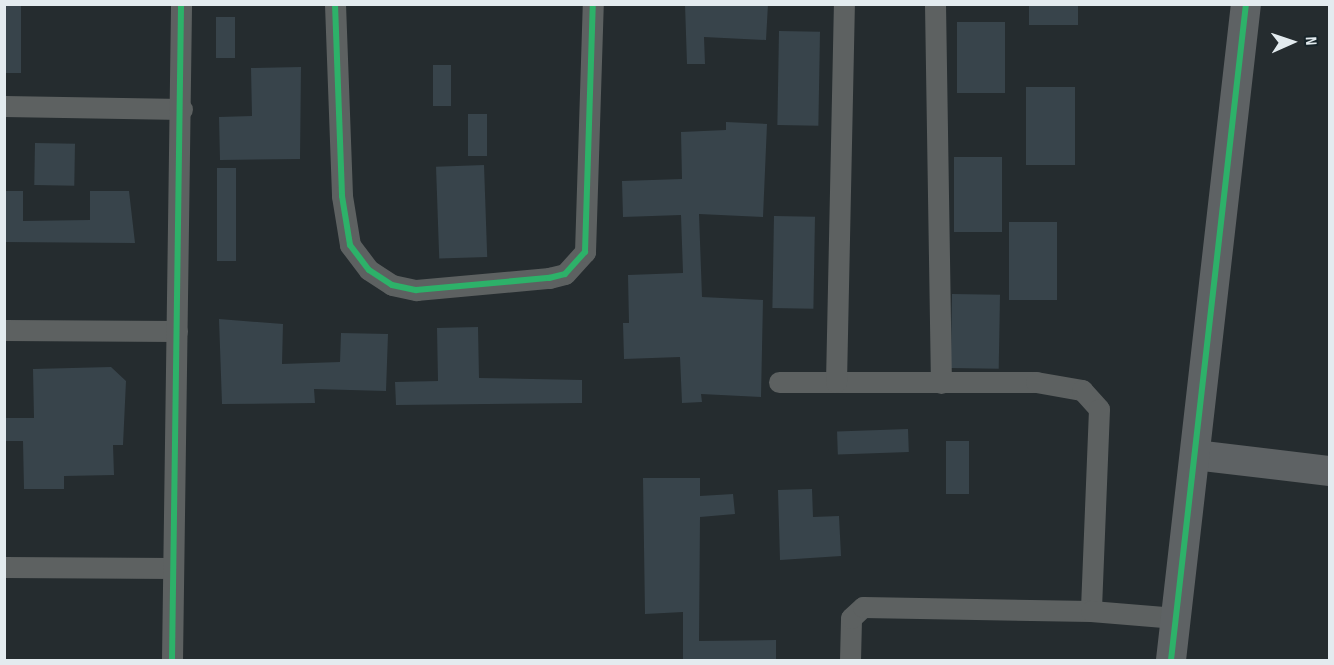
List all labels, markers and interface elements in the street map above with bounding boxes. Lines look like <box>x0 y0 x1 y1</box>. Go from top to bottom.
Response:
north arrow <box>1262 12 1322 72</box>
text: N <box>1301 36 1320 46</box>

